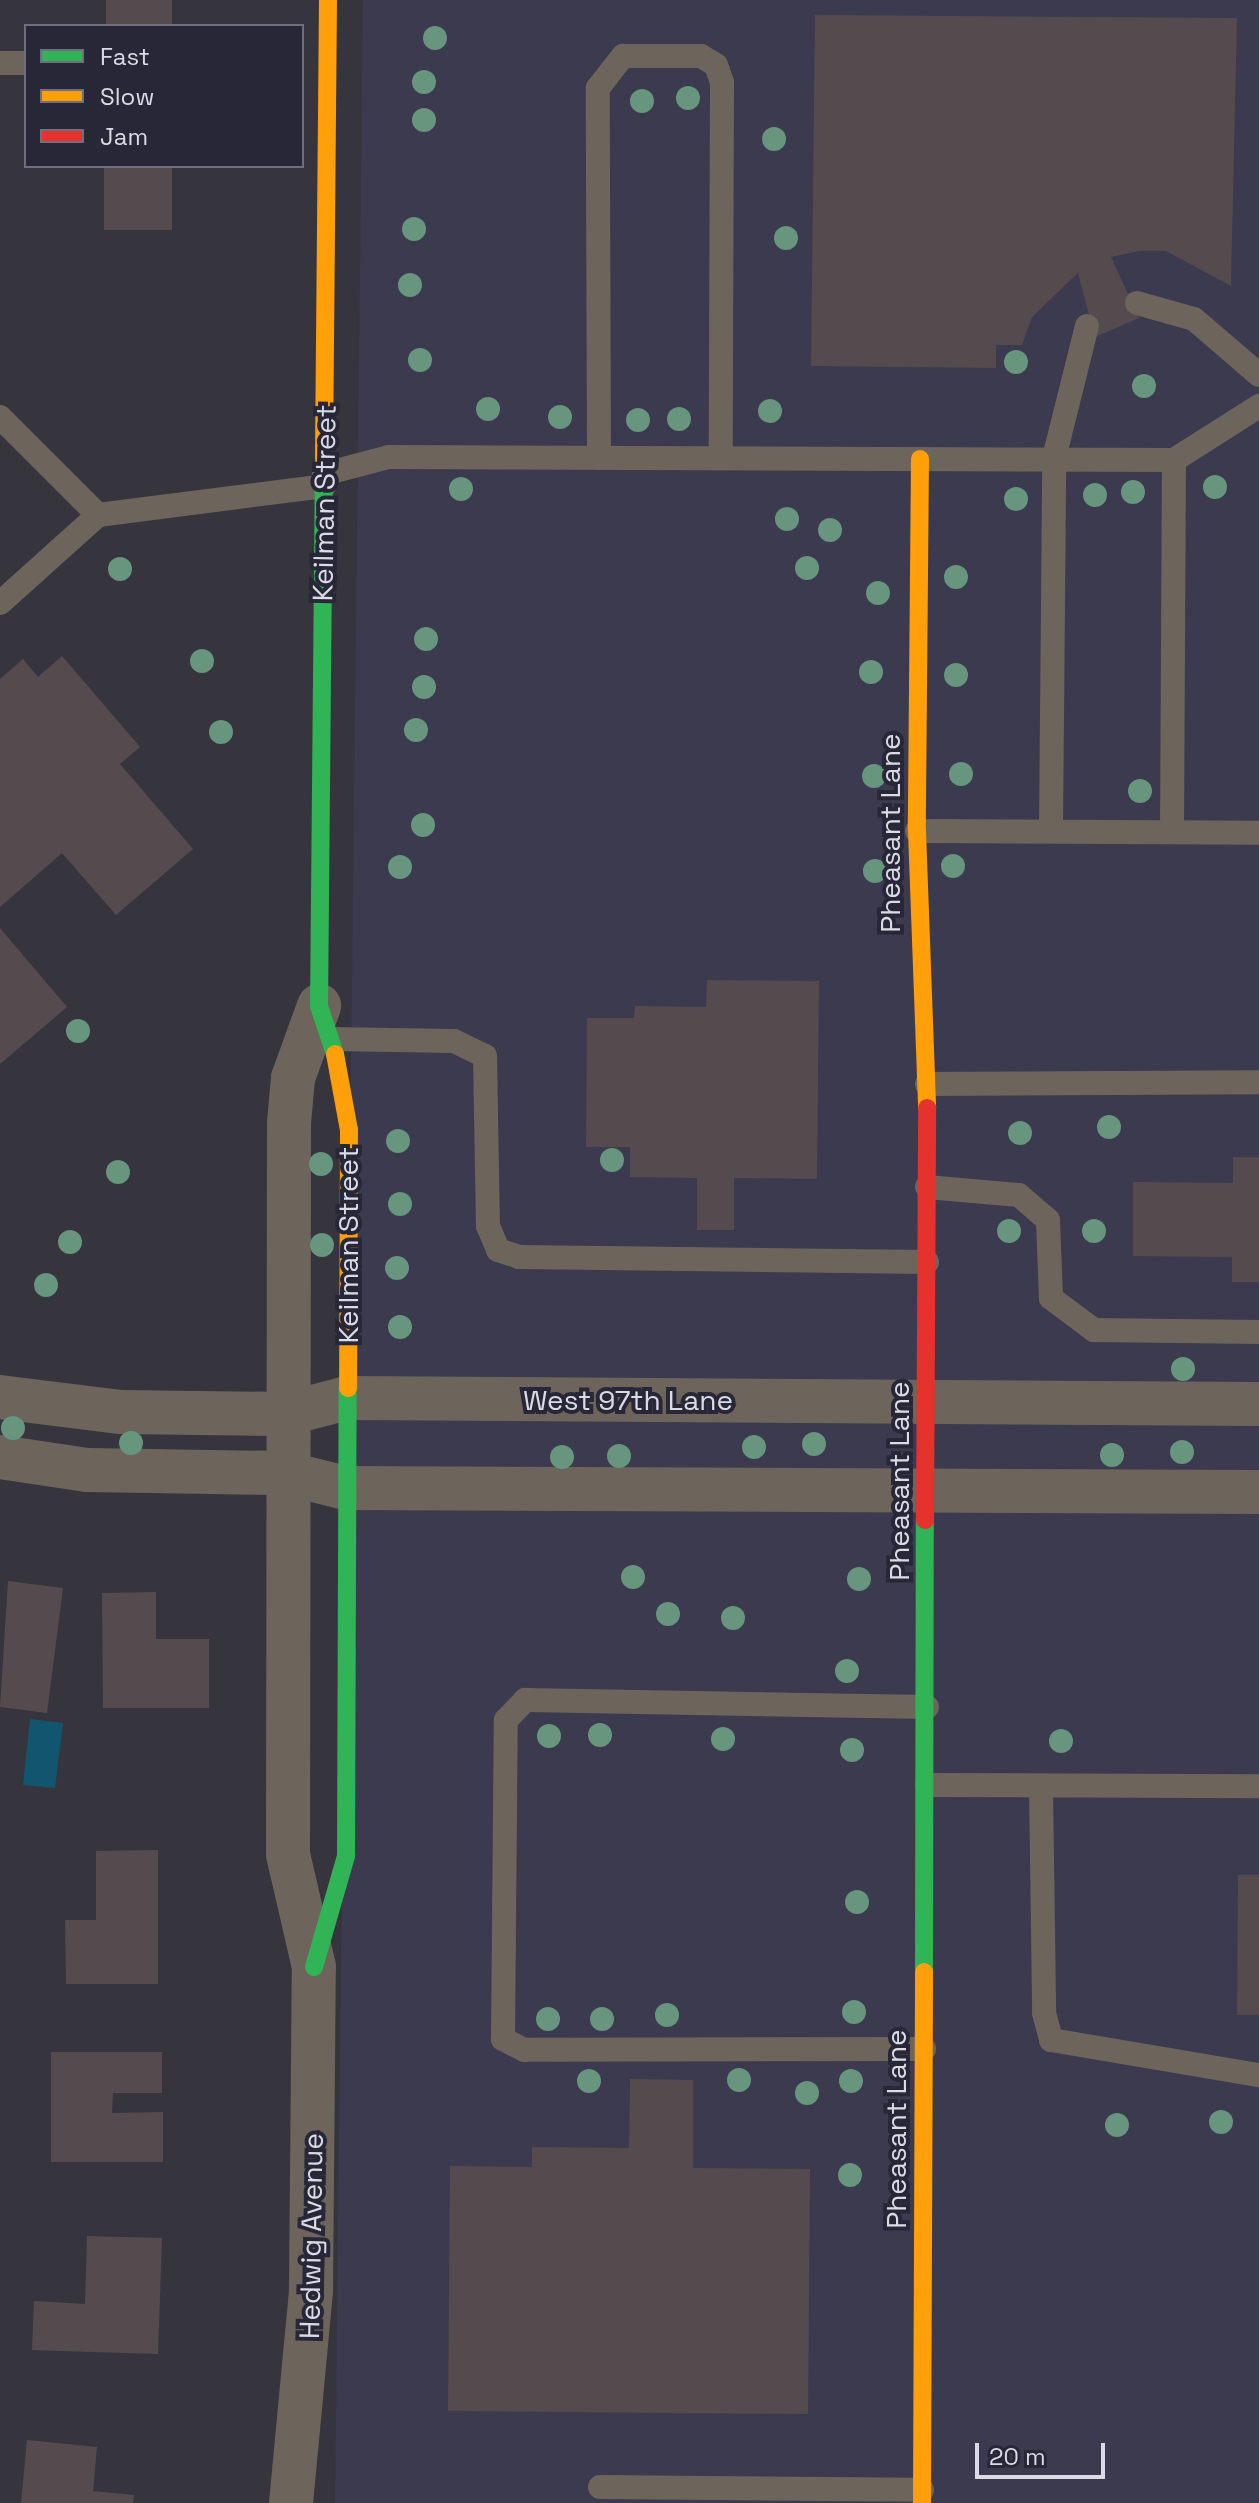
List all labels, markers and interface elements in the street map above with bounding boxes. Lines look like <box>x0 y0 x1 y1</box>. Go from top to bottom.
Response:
legend <box>24 24 304 168</box>
text: Fast <box>100 41 150 72</box>
text: Slow <box>100 81 154 112</box>
text: Jam <box>100 121 148 152</box>
street label: Keilman Street <box>305 404 343 602</box>
street label: Pheasant Lane <box>873 733 907 933</box>
street label: Keilman Street <box>331 1147 365 1343</box>
street label: Pheasant Lane <box>882 1381 916 1581</box>
street label: West 97th Lane <box>523 1383 733 1417</box>
street label: Pheasant Lane <box>879 2029 913 2229</box>
street label: Hedwig Avenue <box>292 2133 330 2339</box>
scale bar <box>979 2427 1109 2477</box>
text: 20 m <box>989 2441 1046 2472</box>

